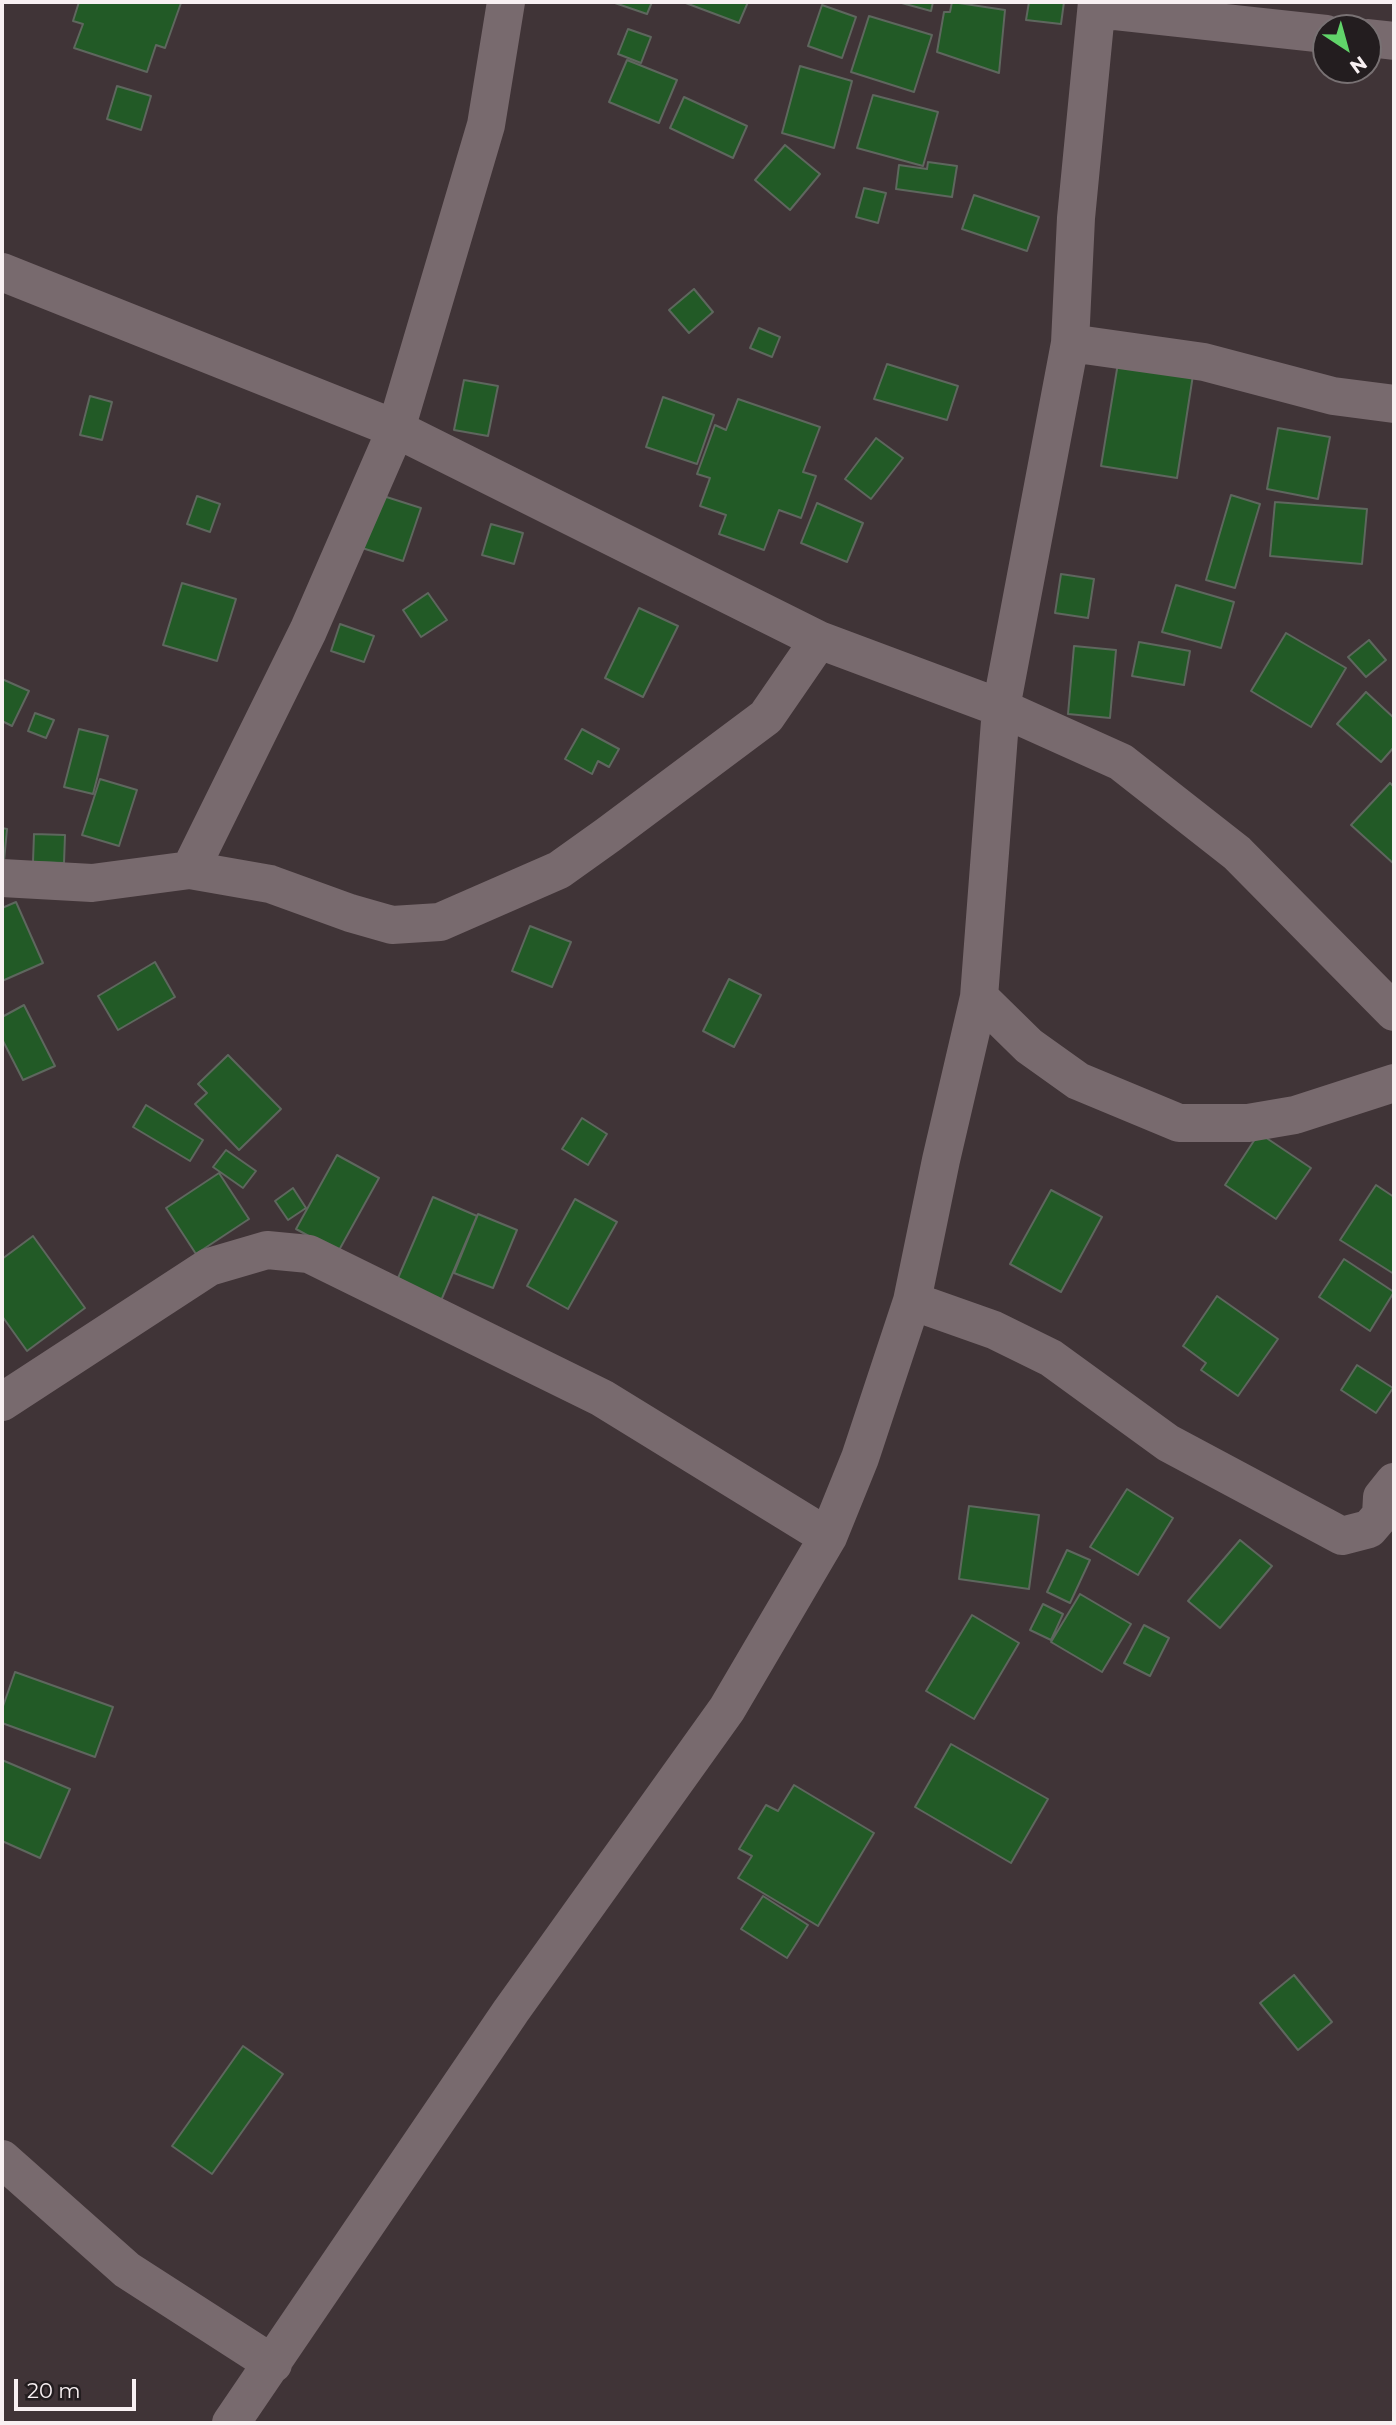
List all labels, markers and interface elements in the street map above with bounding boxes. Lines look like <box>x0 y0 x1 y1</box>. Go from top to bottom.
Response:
north arrow <box>1312 14 1382 84</box>
text: N <box>1345 51 1371 79</box>
scale bar <box>18 2366 140 2410</box>
text: 20 m <box>27 2378 81 2403</box>

